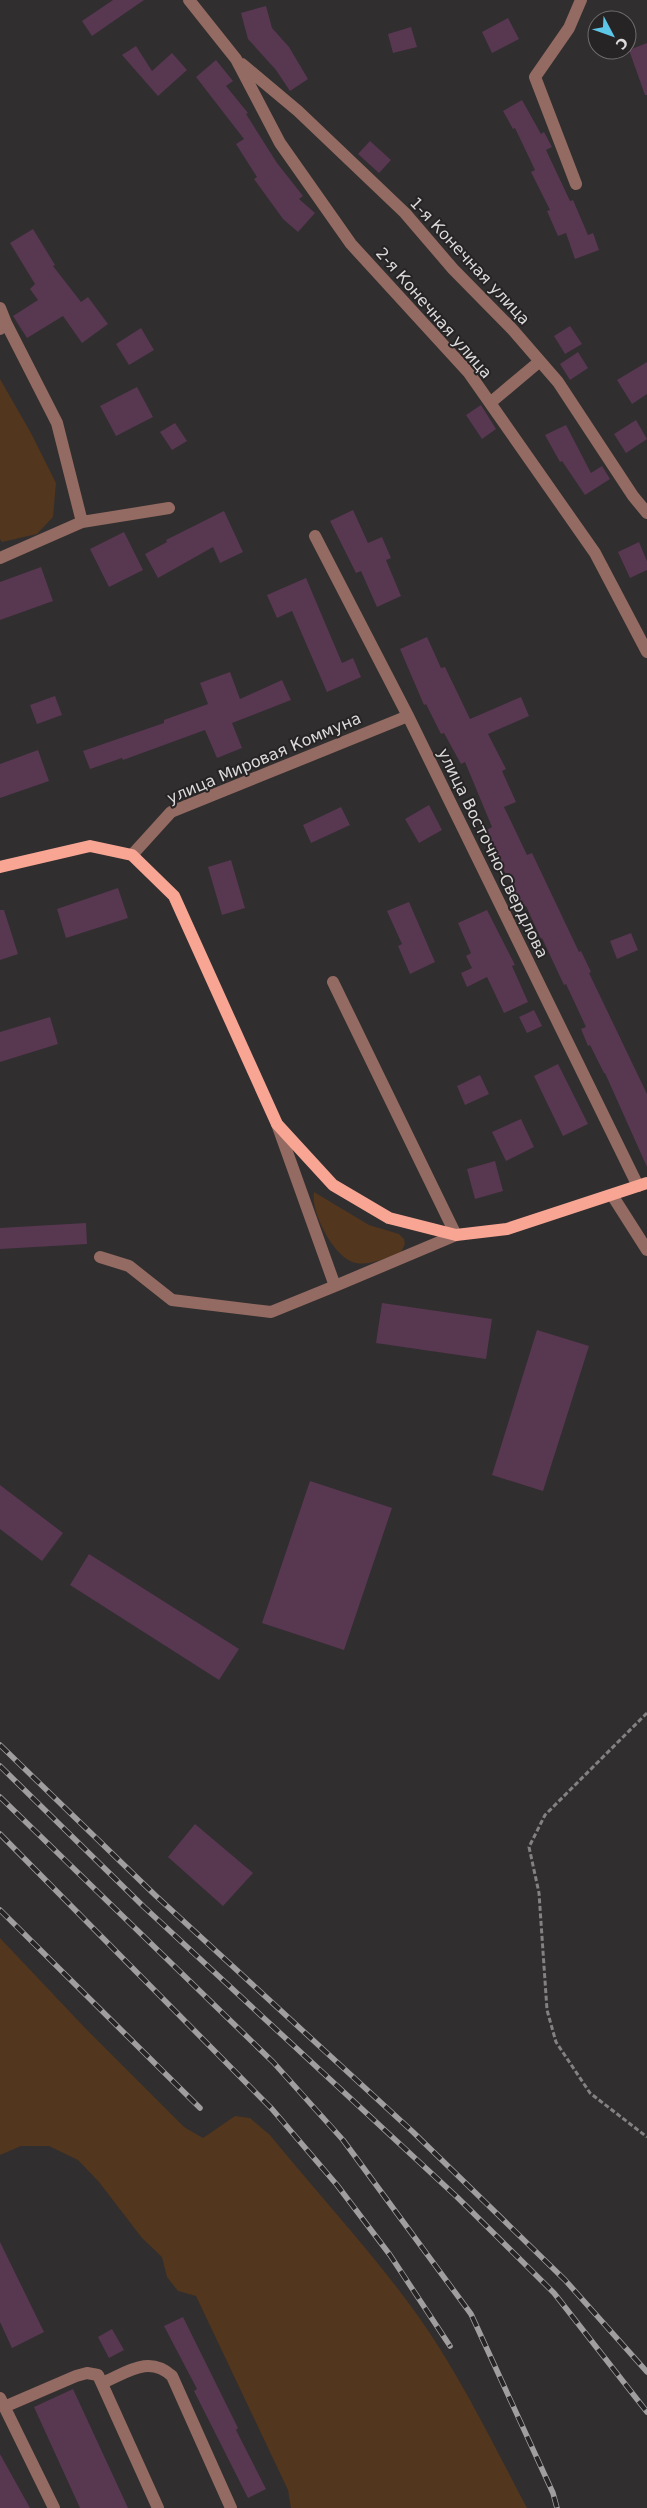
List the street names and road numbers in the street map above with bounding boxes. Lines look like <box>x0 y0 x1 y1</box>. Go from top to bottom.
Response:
street label: 1-я Конечная улица <box>406 193 534 329</box>
street label: 2-я Конечная улица <box>372 244 496 382</box>
street label: улица Мировая Коммуна <box>164 708 364 808</box>
street label: улица Восточно-Свердлова <box>434 745 552 961</box>

